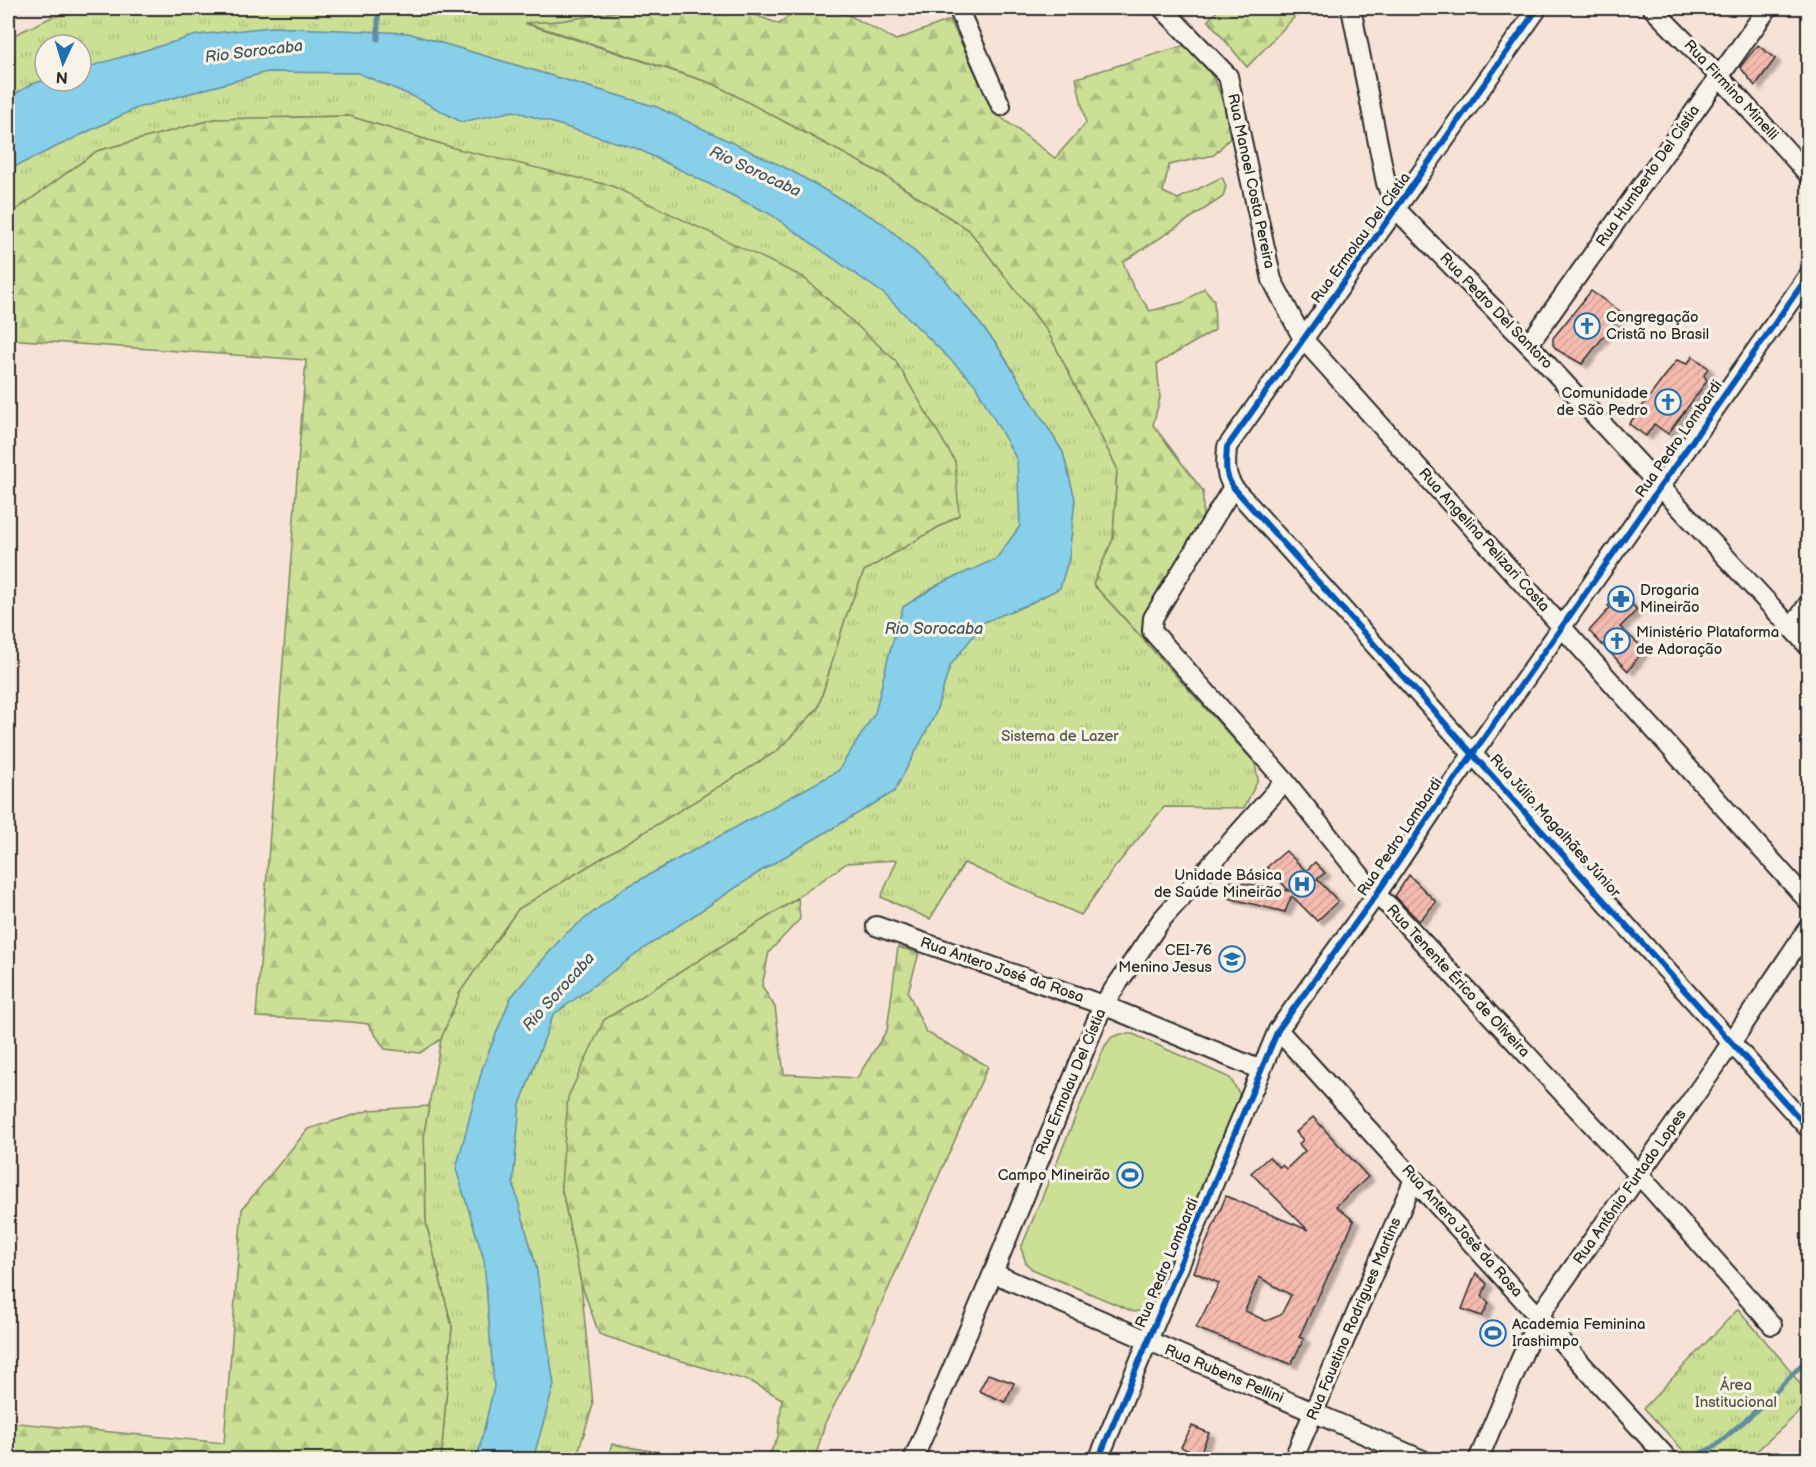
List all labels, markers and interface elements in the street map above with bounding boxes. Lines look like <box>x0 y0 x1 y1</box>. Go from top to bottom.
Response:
north arrow <box>33 33 93 93</box>
street label: Rua Firmino Minelli <box>1680 36 1782 144</box>
water label: Rio Sorocaba <box>204 37 304 67</box>
text: N <box>55 67 69 86</box>
street label: Rua Manoel Costa Pereira <box>1223 92 1279 270</box>
street label: Rua Humberto Del Cístia <box>1592 102 1704 250</box>
water label: Rio Sorocaba <box>706 143 804 201</box>
street label: Rua Ermolau Del Cístia <box>1307 169 1415 307</box>
street label: Rua Pedro Del Santoro <box>1435 249 1557 373</box>
place label: Congregação Cristã no Brasil <box>1606 308 1709 344</box>
church icon: Congregação Cristã no Brasil <box>1572 311 1602 341</box>
street label: Rua Pedro Lombardi <box>1631 377 1727 501</box>
place label: Comunidade de São Pedro <box>1557 384 1648 420</box>
church icon: Comunidade de São Pedro <box>1653 387 1683 417</box>
street label: Rua Angelina Pelizari Costa <box>1414 464 1554 616</box>
place label: Drogaria Mineirão <box>1640 581 1700 617</box>
pharmacy icon: Drogaria Mineirão <box>1606 584 1636 614</box>
water label: Rio Sorocaba <box>885 620 983 639</box>
place label: Ministério Plataforma de Adoração <box>1636 623 1779 659</box>
church icon: Ministério Plataforma de Adoração <box>1602 626 1632 656</box>
park label: Sistema de Lazer <box>1001 727 1119 746</box>
street label: Rua Júlio Magalhães Júnior <box>1486 750 1625 902</box>
street label: Rua Pedro Lombardi <box>1353 774 1447 900</box>
place label: Unidade Básica de Saúde Mineirão <box>1154 866 1282 902</box>
hospital icon: Unidade Básica de Saúde Mineirão <box>1287 869 1317 899</box>
street label: Rua Tenente Érico de Oliveira <box>1382 901 1534 1061</box>
street label: Rua Antero José da Rosa <box>918 933 1086 1007</box>
place label: CEI-76 Menino Jesus <box>1118 941 1213 977</box>
school or university icon: CEI-76 Menino Jesus <box>1217 944 1247 974</box>
water label: Rio Sorocaba <box>519 949 599 1035</box>
street label: Rua Ermolau Del Cístia <box>1032 1006 1110 1158</box>
street label: Rua Antônio Furtado Lopes <box>1569 1105 1691 1268</box>
sports icon: Campo Mineirão <box>1115 1160 1145 1190</box>
street label: Rua Antero José da Rosa <box>1397 1161 1527 1301</box>
place label: Campo Mineirão <box>998 1166 1110 1185</box>
street label: Rua Pedro Lombardi <box>1131 1195 1203 1331</box>
street label: Rua Faustino Rodrigues Martins <box>1303 1214 1406 1423</box>
place label: Academia Feminina Irashimpo <box>1512 1315 1646 1351</box>
sports icon: Academia Feminina Irashimpo <box>1478 1318 1508 1348</box>
street label: Rua Rubens Pellini <box>1161 1340 1287 1408</box>
park label: Área Institucional <box>1695 1376 1777 1412</box>

